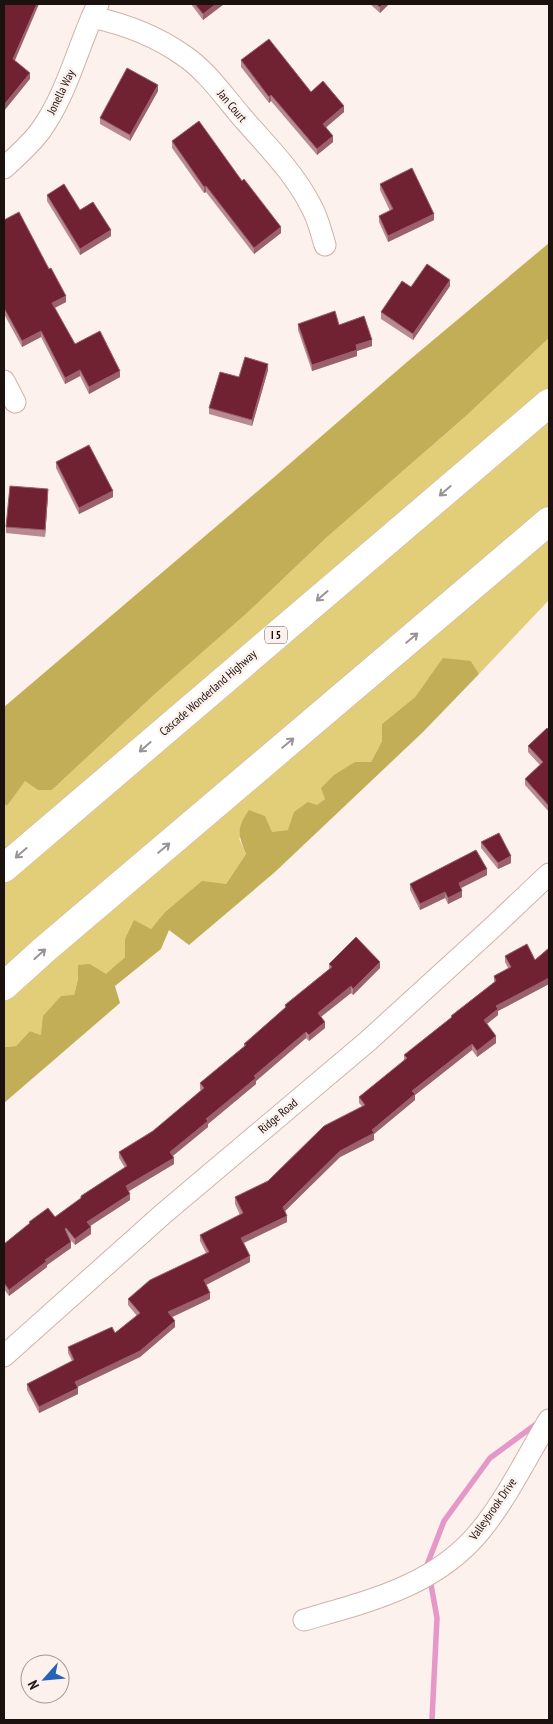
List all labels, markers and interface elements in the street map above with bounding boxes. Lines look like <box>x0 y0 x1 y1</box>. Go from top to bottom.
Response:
street label: Jonella Way <box>43 66 78 118</box>
street label: Jan Court <box>214 86 251 126</box>
one-way arrow <box>439 485 452 496</box>
one-way arrow <box>315 591 328 602</box>
road number: I 5 <box>265 626 287 644</box>
one-way arrow <box>405 632 418 644</box>
street label: Cascade Wonderland Highway <box>156 646 260 739</box>
one-way arrow <box>281 738 294 749</box>
one-way arrow <box>138 742 151 753</box>
one-way arrow <box>157 843 170 854</box>
one-way arrow <box>15 847 28 859</box>
one-way arrow <box>34 948 47 959</box>
street label: Ridge Road <box>255 1095 300 1136</box>
street label: Valleybrook Drive <box>465 1475 519 1543</box>
north arrow <box>20 1654 70 1704</box>
text: N <box>24 1677 43 1692</box>

